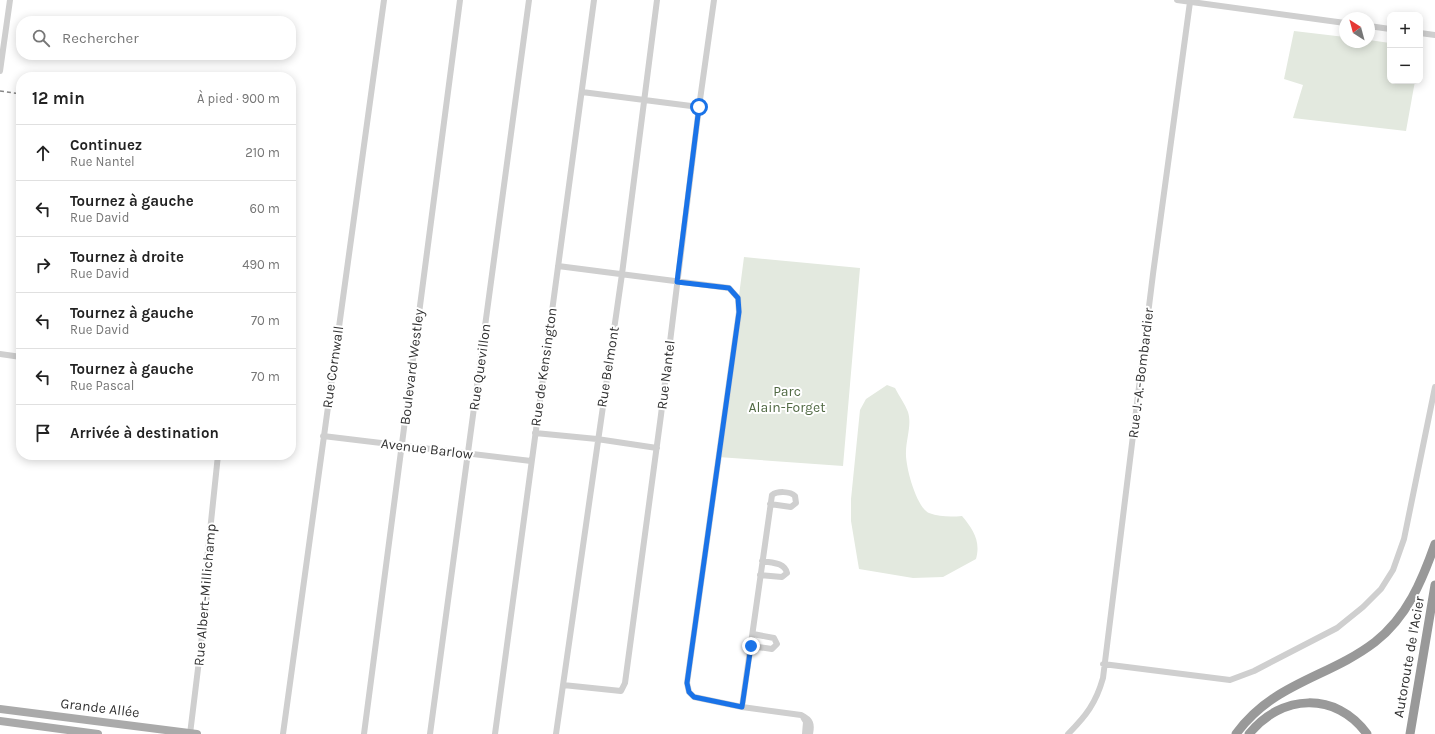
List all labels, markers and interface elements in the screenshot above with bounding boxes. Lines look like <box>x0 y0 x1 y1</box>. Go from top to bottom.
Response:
north arrow <box>1339 12 1375 48</box>
map controls <box>1387 12 1423 84</box>
button: + <box>1387 12 1423 48</box>
search box <box>16 16 296 60</box>
icon: search <box>30 27 52 49</box>
text: Rechercher <box>62 29 139 47</box>
button: − <box>1387 48 1423 84</box>
text: 12 min <box>32 88 85 108</box>
text: À pied · 900 m <box>197 91 280 106</box>
route start <box>690 98 708 116</box>
text: Continuez <box>70 136 142 154</box>
icon: ahead <box>32 142 54 164</box>
text: 210 m <box>245 145 280 160</box>
text: Rue Nantel <box>70 154 135 169</box>
text: Tournez à gauche <box>70 192 194 210</box>
icon: left <box>32 198 54 220</box>
text: 60 m <box>250 201 280 216</box>
text: Rue David <box>70 210 129 225</box>
text: Tournez à droite <box>70 248 184 266</box>
icon: right <box>32 254 54 276</box>
text: 490 m <box>242 257 280 272</box>
text: Rue David <box>70 266 129 281</box>
text: Tournez à gauche <box>70 304 194 322</box>
street label: Rue J.-A.-Bombardier <box>1125 306 1158 439</box>
street label: Boulevard Westley <box>396 307 428 426</box>
street label: Rue de Kensington <box>527 307 561 427</box>
icon: left <box>32 310 54 332</box>
text: 70 m <box>251 313 280 328</box>
text: Rue David <box>70 322 129 337</box>
street label: Rue Quevillon <box>465 322 495 412</box>
street label: Rue Cornwall <box>319 325 347 409</box>
street label: Rue Belmont <box>593 325 623 409</box>
street label: Rue Nantel <box>653 339 679 411</box>
text: Tournez à gauche <box>70 360 194 378</box>
icon: left <box>32 366 54 388</box>
text: 70 m <box>251 369 280 384</box>
text: Rue Pascal <box>70 378 134 393</box>
park label: Parc Alain-Forget <box>749 383 825 416</box>
icon: arrive <box>32 422 54 444</box>
text: Arrivée à destination <box>70 424 219 442</box>
street label: Avenue Barlow <box>380 435 474 463</box>
street label: Rue Albert-Millichamp <box>190 523 220 667</box>
street label: Autoroute de l'Acier <box>1390 594 1428 719</box>
route end <box>742 637 760 655</box>
street label: Grande Allée <box>60 695 140 721</box>

